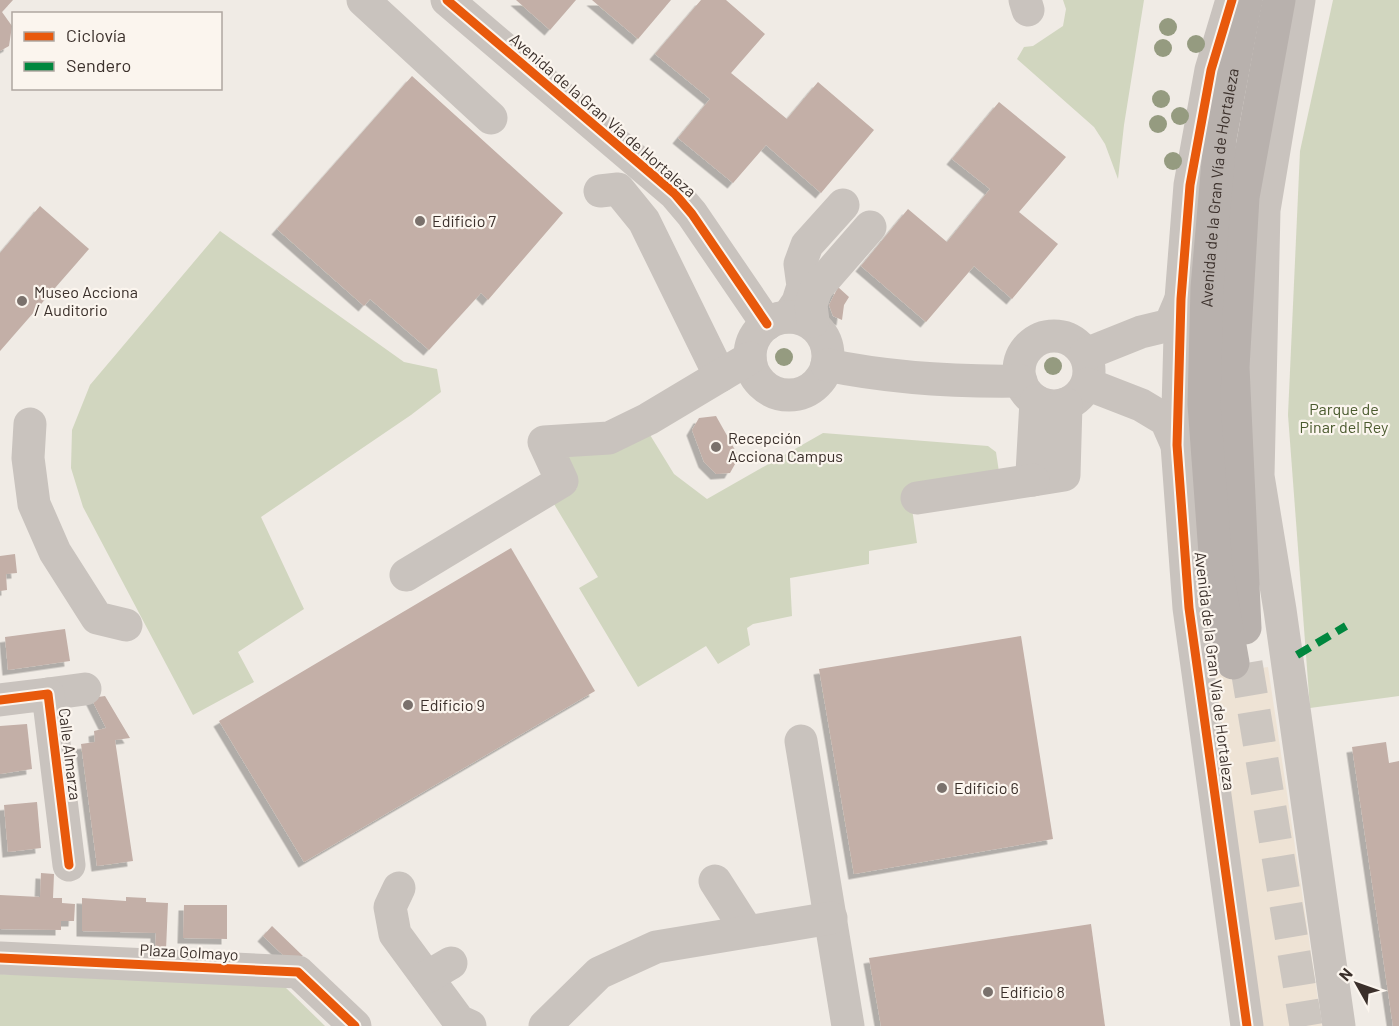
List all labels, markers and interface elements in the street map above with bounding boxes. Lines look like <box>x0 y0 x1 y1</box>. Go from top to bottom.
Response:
legend <box>12 12 222 90</box>
text: Ciclovía <box>66 24 126 46</box>
street label: Avenida de la Gran Vía de Hortaleza <box>506 29 700 201</box>
text: Sendero <box>66 54 131 76</box>
street label: Avenida de la Gran Vía de Hortaleza <box>1197 67 1242 308</box>
place label: Edificio 7 <box>432 211 497 230</box>
marker: Edificio 7 <box>413 214 427 228</box>
place label: Museo Acciona / Auditorio <box>34 282 138 319</box>
marker: Museo Acciona / Auditorio <box>15 294 29 308</box>
park label: Parque de Pinar del Rey <box>1300 399 1389 436</box>
place label: Recepción Acciona Campus <box>728 428 843 465</box>
marker: Recepción Acciona Campus <box>709 440 723 454</box>
street label: Avenida de la Gran Vía de Hortaleza <box>1191 550 1240 791</box>
place label: Edificio 9 <box>420 695 485 714</box>
marker: Edificio 9 <box>401 698 415 712</box>
street label: Calle Almarza <box>55 707 86 801</box>
place label: Edificio 6 <box>954 778 1019 797</box>
marker: Edificio 6 <box>935 781 949 795</box>
street label: Plaza Golmayo <box>139 939 239 964</box>
north arrow <box>1327 954 1387 1014</box>
text: N <box>1334 964 1356 984</box>
place label: Edificio 8 <box>1000 982 1065 1001</box>
marker: Edificio 8 <box>981 985 995 999</box>

